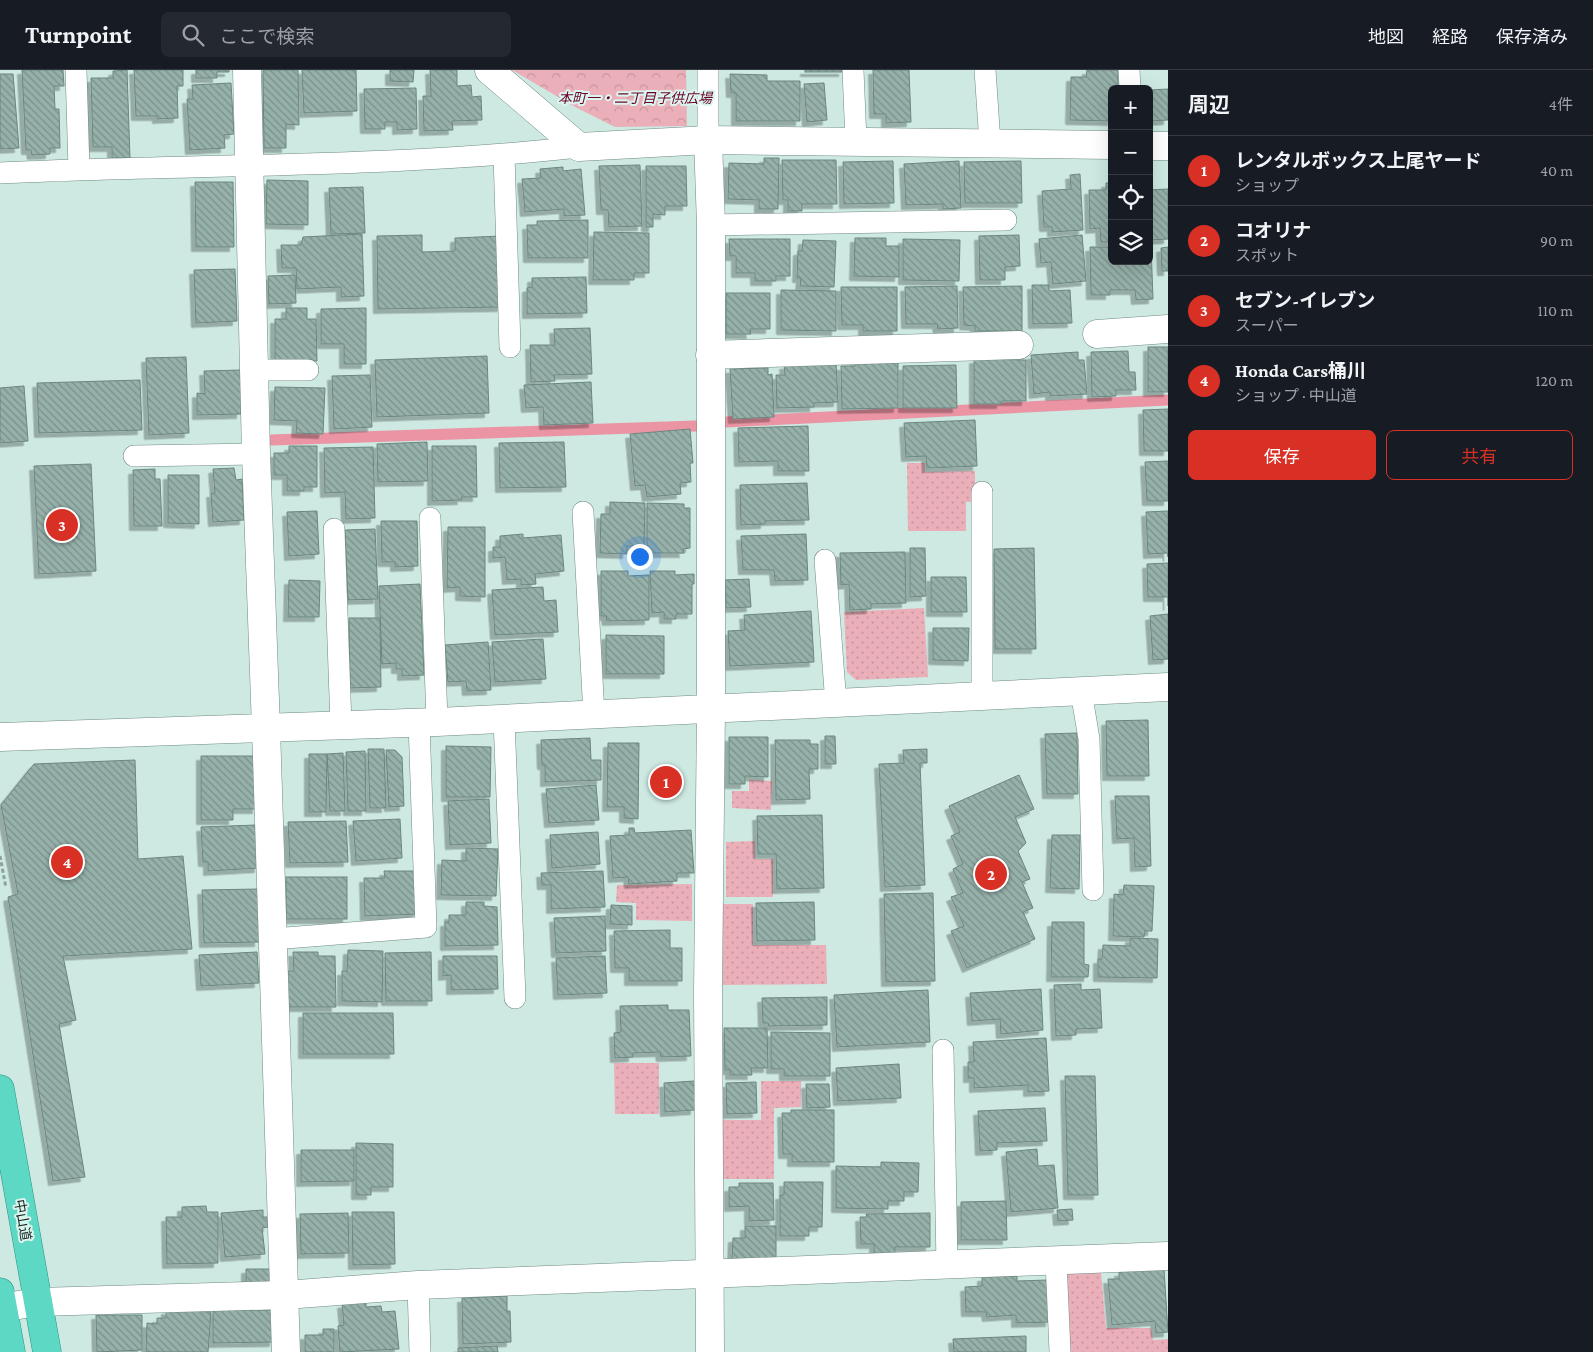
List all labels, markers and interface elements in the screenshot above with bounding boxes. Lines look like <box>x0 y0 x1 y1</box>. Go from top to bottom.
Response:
search box <box>161 12 511 57</box>
text: Turnpoint <box>25 21 131 48</box>
icon: search <box>179 21 207 49</box>
text: ここで検索 <box>219 26 314 47</box>
text: 地図 <box>1368 27 1404 47</box>
text: 経路 <box>1432 27 1468 47</box>
text: 保存済み <box>1496 27 1568 47</box>
map controls <box>1108 85 1153 265</box>
button: + <box>1108 85 1153 130</box>
park label: 本町一・二丁目子供広場 <box>558 90 714 106</box>
text: 周辺 <box>1188 93 1230 117</box>
text: 4件 <box>1549 96 1573 113</box>
button: − <box>1108 130 1153 175</box>
text: レンタルボックス上尾ヤード <box>1235 150 1481 171</box>
text: 1 <box>1201 162 1207 179</box>
text: 40 m <box>1540 162 1573 179</box>
button: locate <box>1108 175 1153 220</box>
text: ショップ <box>1235 177 1299 194</box>
button: layers <box>1108 220 1153 265</box>
text: コオリナ <box>1235 220 1311 241</box>
text: 2 <box>1200 232 1208 249</box>
text: 90 m <box>1540 232 1573 249</box>
text: スポット <box>1235 247 1299 264</box>
text: セブン-イレブン <box>1235 290 1375 311</box>
text: 3 <box>1200 302 1208 319</box>
text: 110 m <box>1537 302 1573 319</box>
text: スーパー <box>1235 317 1299 334</box>
text: Honda Cars桶川 <box>1235 360 1366 381</box>
text: 4 <box>1200 372 1208 389</box>
text: 120 m <box>1535 372 1573 389</box>
text: ショップ · 中山道 <box>1235 387 1357 404</box>
button: 保存 <box>1188 430 1376 480</box>
button: 共有 <box>1386 430 1573 480</box>
pin: 3 <box>46 506 78 544</box>
your location <box>627 544 653 570</box>
pin: 1 <box>650 763 682 801</box>
pin: 4 <box>51 843 83 881</box>
pin: 2 <box>975 855 1007 893</box>
street label: 中山道 <box>11 1198 35 1242</box>

